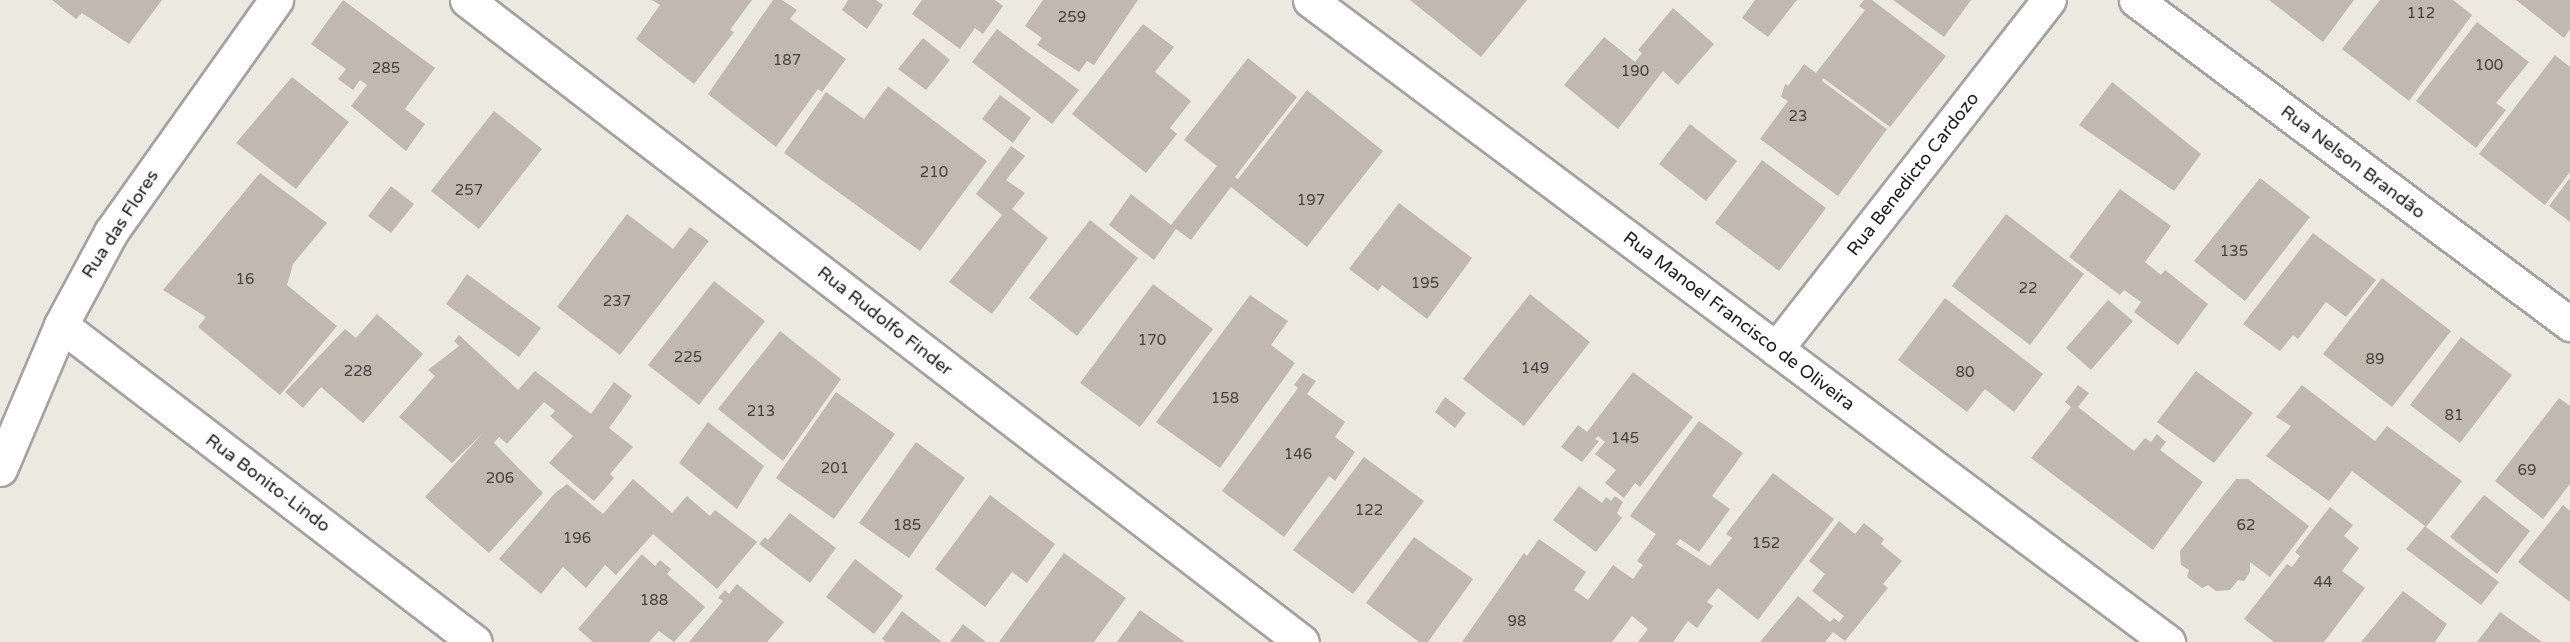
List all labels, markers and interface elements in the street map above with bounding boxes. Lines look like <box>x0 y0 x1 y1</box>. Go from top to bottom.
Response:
house number: 112 <box>2407 5 2435 23</box>
house number: 259 <box>1058 9 1086 27</box>
house number: 187 <box>773 52 801 70</box>
house number: 100 <box>2475 57 2503 75</box>
house number: 285 <box>372 60 400 78</box>
house number: 190 <box>1621 63 1649 81</box>
street label: Rua Benedicto Cardozo <box>1842 88 1984 260</box>
street label: Rua Nelson Brandão <box>2276 101 2430 223</box>
house number: 23 <box>1789 108 1807 126</box>
house number: 210 <box>920 164 948 182</box>
street label: Rua das Flores <box>77 166 163 282</box>
house number: 257 <box>455 182 483 200</box>
house number: 197 <box>1297 192 1325 210</box>
street label: Rua Manoel Francisco de Oliveira <box>1619 227 1859 415</box>
house number: 135 <box>2220 243 2248 261</box>
street label: Rua Rudolfo Finder <box>813 261 957 381</box>
house number: 16 <box>236 271 254 289</box>
house number: 195 <box>1411 275 1439 293</box>
house number: 22 <box>2019 280 2037 298</box>
house number: 237 <box>603 293 631 311</box>
house number: 170 <box>1138 332 1166 350</box>
house number: 225 <box>674 349 702 367</box>
house number: 89 <box>2366 351 2384 369</box>
house number: 149 <box>1521 360 1549 378</box>
house number: 228 <box>344 363 372 381</box>
house number: 80 <box>1956 364 1974 382</box>
house number: 158 <box>1211 390 1239 408</box>
house number: 213 <box>747 403 775 421</box>
house number: 81 <box>2445 407 2463 425</box>
street label: Rua Bonito-Lindo <box>201 429 335 537</box>
house number: 145 <box>1611 430 1639 448</box>
house number: 146 <box>1284 446 1312 464</box>
house number: 201 <box>821 460 849 478</box>
house number: 69 <box>2518 462 2536 480</box>
house number: 206 <box>486 470 514 488</box>
house number: 122 <box>1355 502 1383 520</box>
house number: 185 <box>893 517 921 535</box>
house number: 62 <box>2237 517 2255 535</box>
house number: 196 <box>563 530 591 548</box>
house number: 152 <box>1752 535 1780 553</box>
house number: 44 <box>2314 574 2332 592</box>
house number: 188 <box>640 592 668 610</box>
house number: 98 <box>1508 613 1526 631</box>

